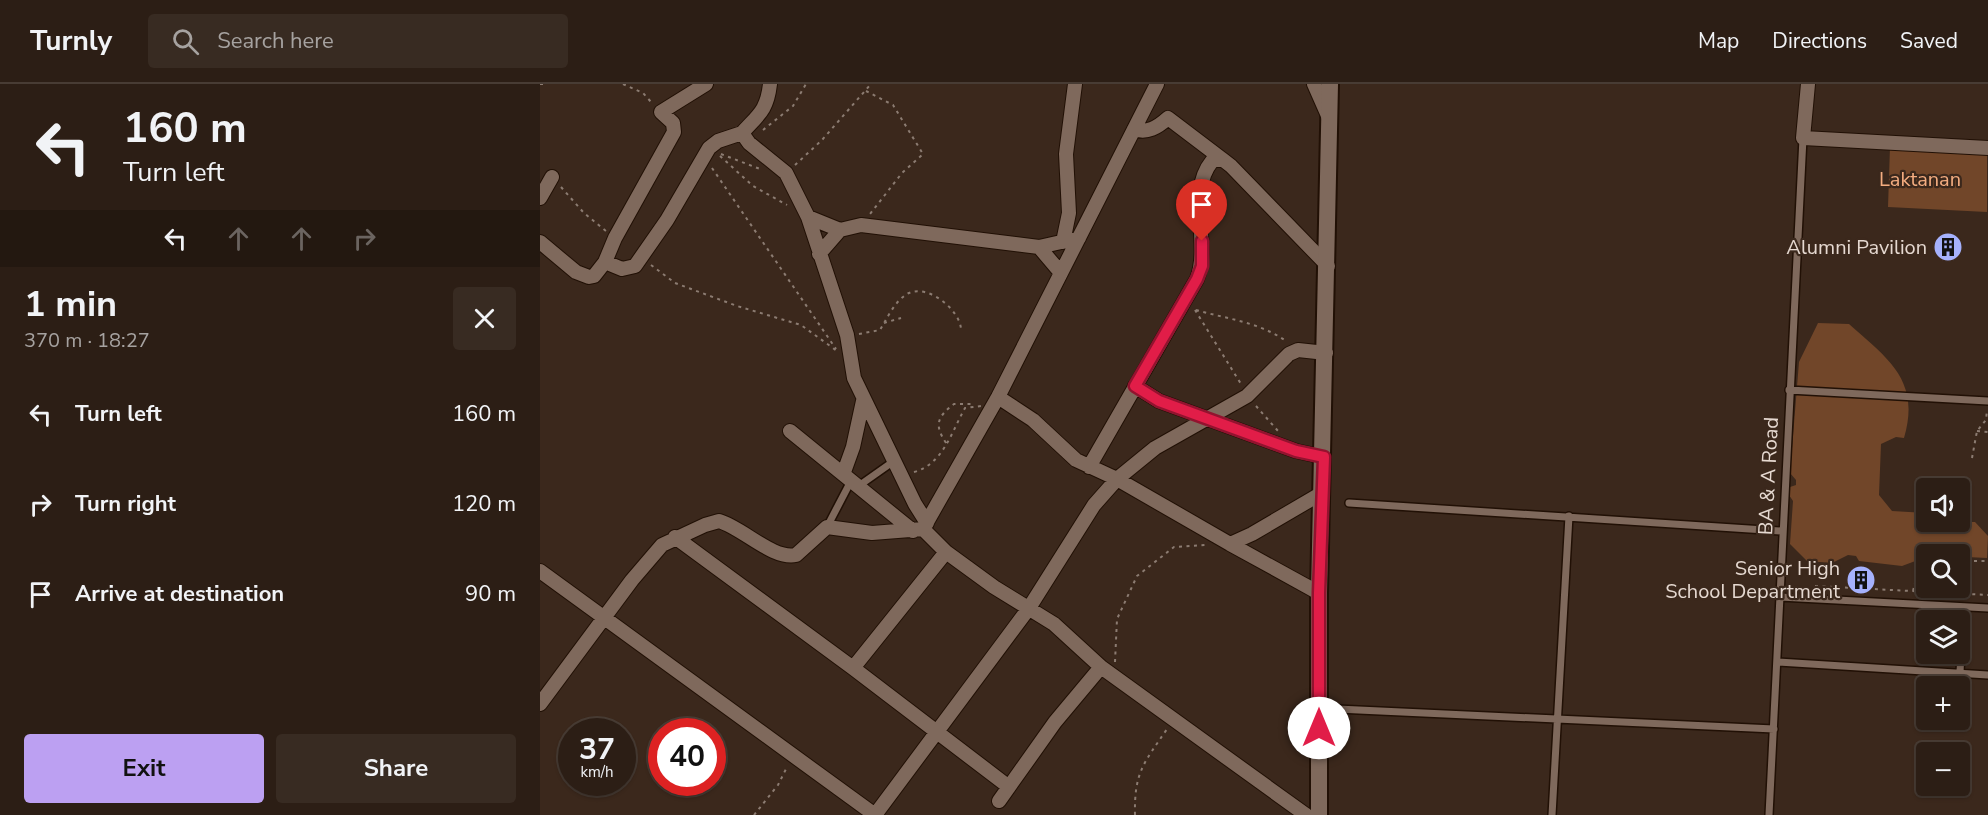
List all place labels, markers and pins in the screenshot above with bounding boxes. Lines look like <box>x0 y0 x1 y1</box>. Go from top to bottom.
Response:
pin <box>1176 179 1227 241</box>
building icon: Alumni Pavilion <box>1932 231 1964 263</box>
place label: Alumni Pavilion <box>1786 234 1927 261</box>
place label: Senior High School Department <box>1665 555 1841 605</box>
building icon: Senior High School Department <box>1845 564 1877 596</box>

